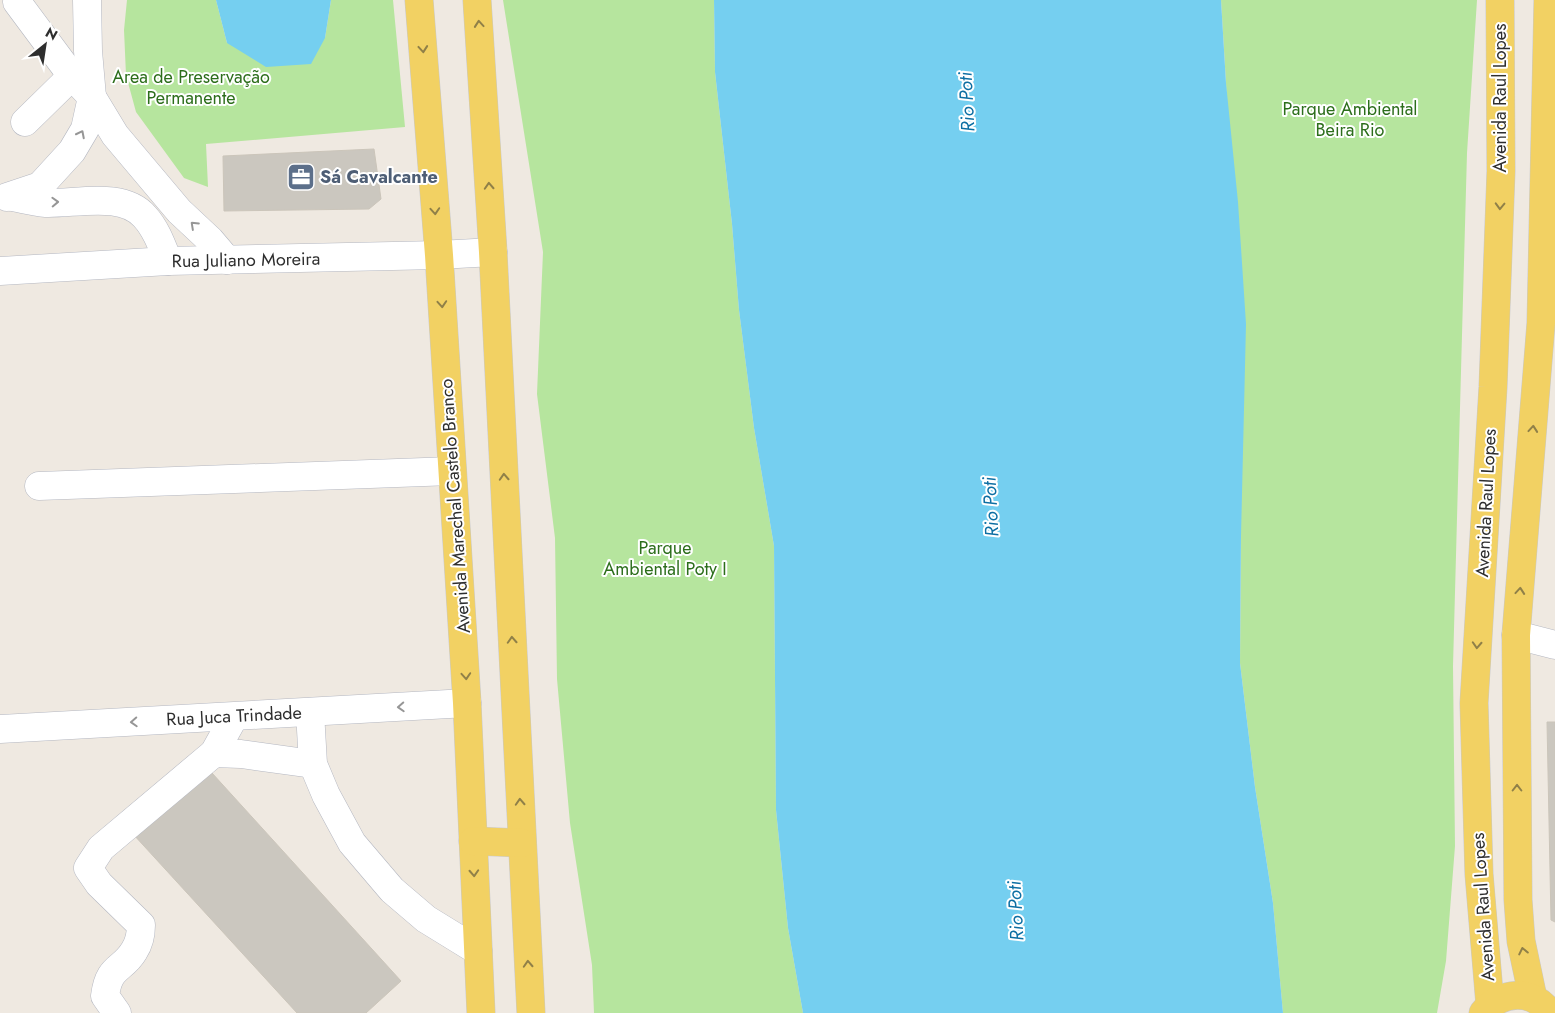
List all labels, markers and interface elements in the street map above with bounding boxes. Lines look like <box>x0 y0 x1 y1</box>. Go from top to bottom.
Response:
one-way arrow <box>474 19 485 27</box>
north arrow <box>20 20 70 70</box>
text: N <box>42 22 61 45</box>
street label: Avenida Raul Lopes <box>1487 24 1513 172</box>
one-way arrow <box>417 45 428 53</box>
park label: Area de Preservação Permanente <box>112 64 270 111</box>
water label: Rio Poti <box>951 70 982 132</box>
park label: Parque Ambiental Beira Rio <box>1283 96 1417 143</box>
one-way arrow <box>75 130 85 139</box>
office icon: Sá Cavalcante <box>286 162 316 192</box>
place label: Sá Cavalcante <box>320 164 438 190</box>
one-way arrow <box>484 182 495 190</box>
one-way arrow <box>52 197 60 207</box>
one-way arrow <box>1494 202 1505 210</box>
one-way arrow <box>430 207 441 215</box>
one-way arrow <box>191 222 200 231</box>
street label: Rua Juliano Moreira <box>171 246 321 274</box>
one-way arrow <box>436 300 447 308</box>
street label: Avenida Marechal Castelo Branco <box>433 378 477 634</box>
one-way arrow <box>1527 425 1538 433</box>
street label: Avenida Raul Lopes <box>1469 428 1503 578</box>
one-way arrow <box>499 473 510 481</box>
water label: Rio Poti <box>975 475 1006 537</box>
park label: Parque Ambiental Poty I <box>603 535 727 582</box>
one-way arrow <box>1514 587 1525 595</box>
one-way arrow <box>507 635 518 643</box>
one-way arrow <box>1472 642 1483 650</box>
one-way arrow <box>460 672 471 680</box>
street label: Rua Juca Trindade <box>166 699 302 733</box>
one-way arrow <box>397 701 405 712</box>
one-way arrow <box>130 716 138 727</box>
one-way arrow <box>1512 784 1522 792</box>
one-way arrow <box>515 798 526 806</box>
street label: Avenida Raul Lopes <box>1465 832 1501 982</box>
one-way arrow <box>469 869 480 877</box>
water label: Rio Poti <box>1000 879 1031 941</box>
one-way arrow <box>1518 946 1529 955</box>
one-way arrow <box>523 960 534 968</box>

